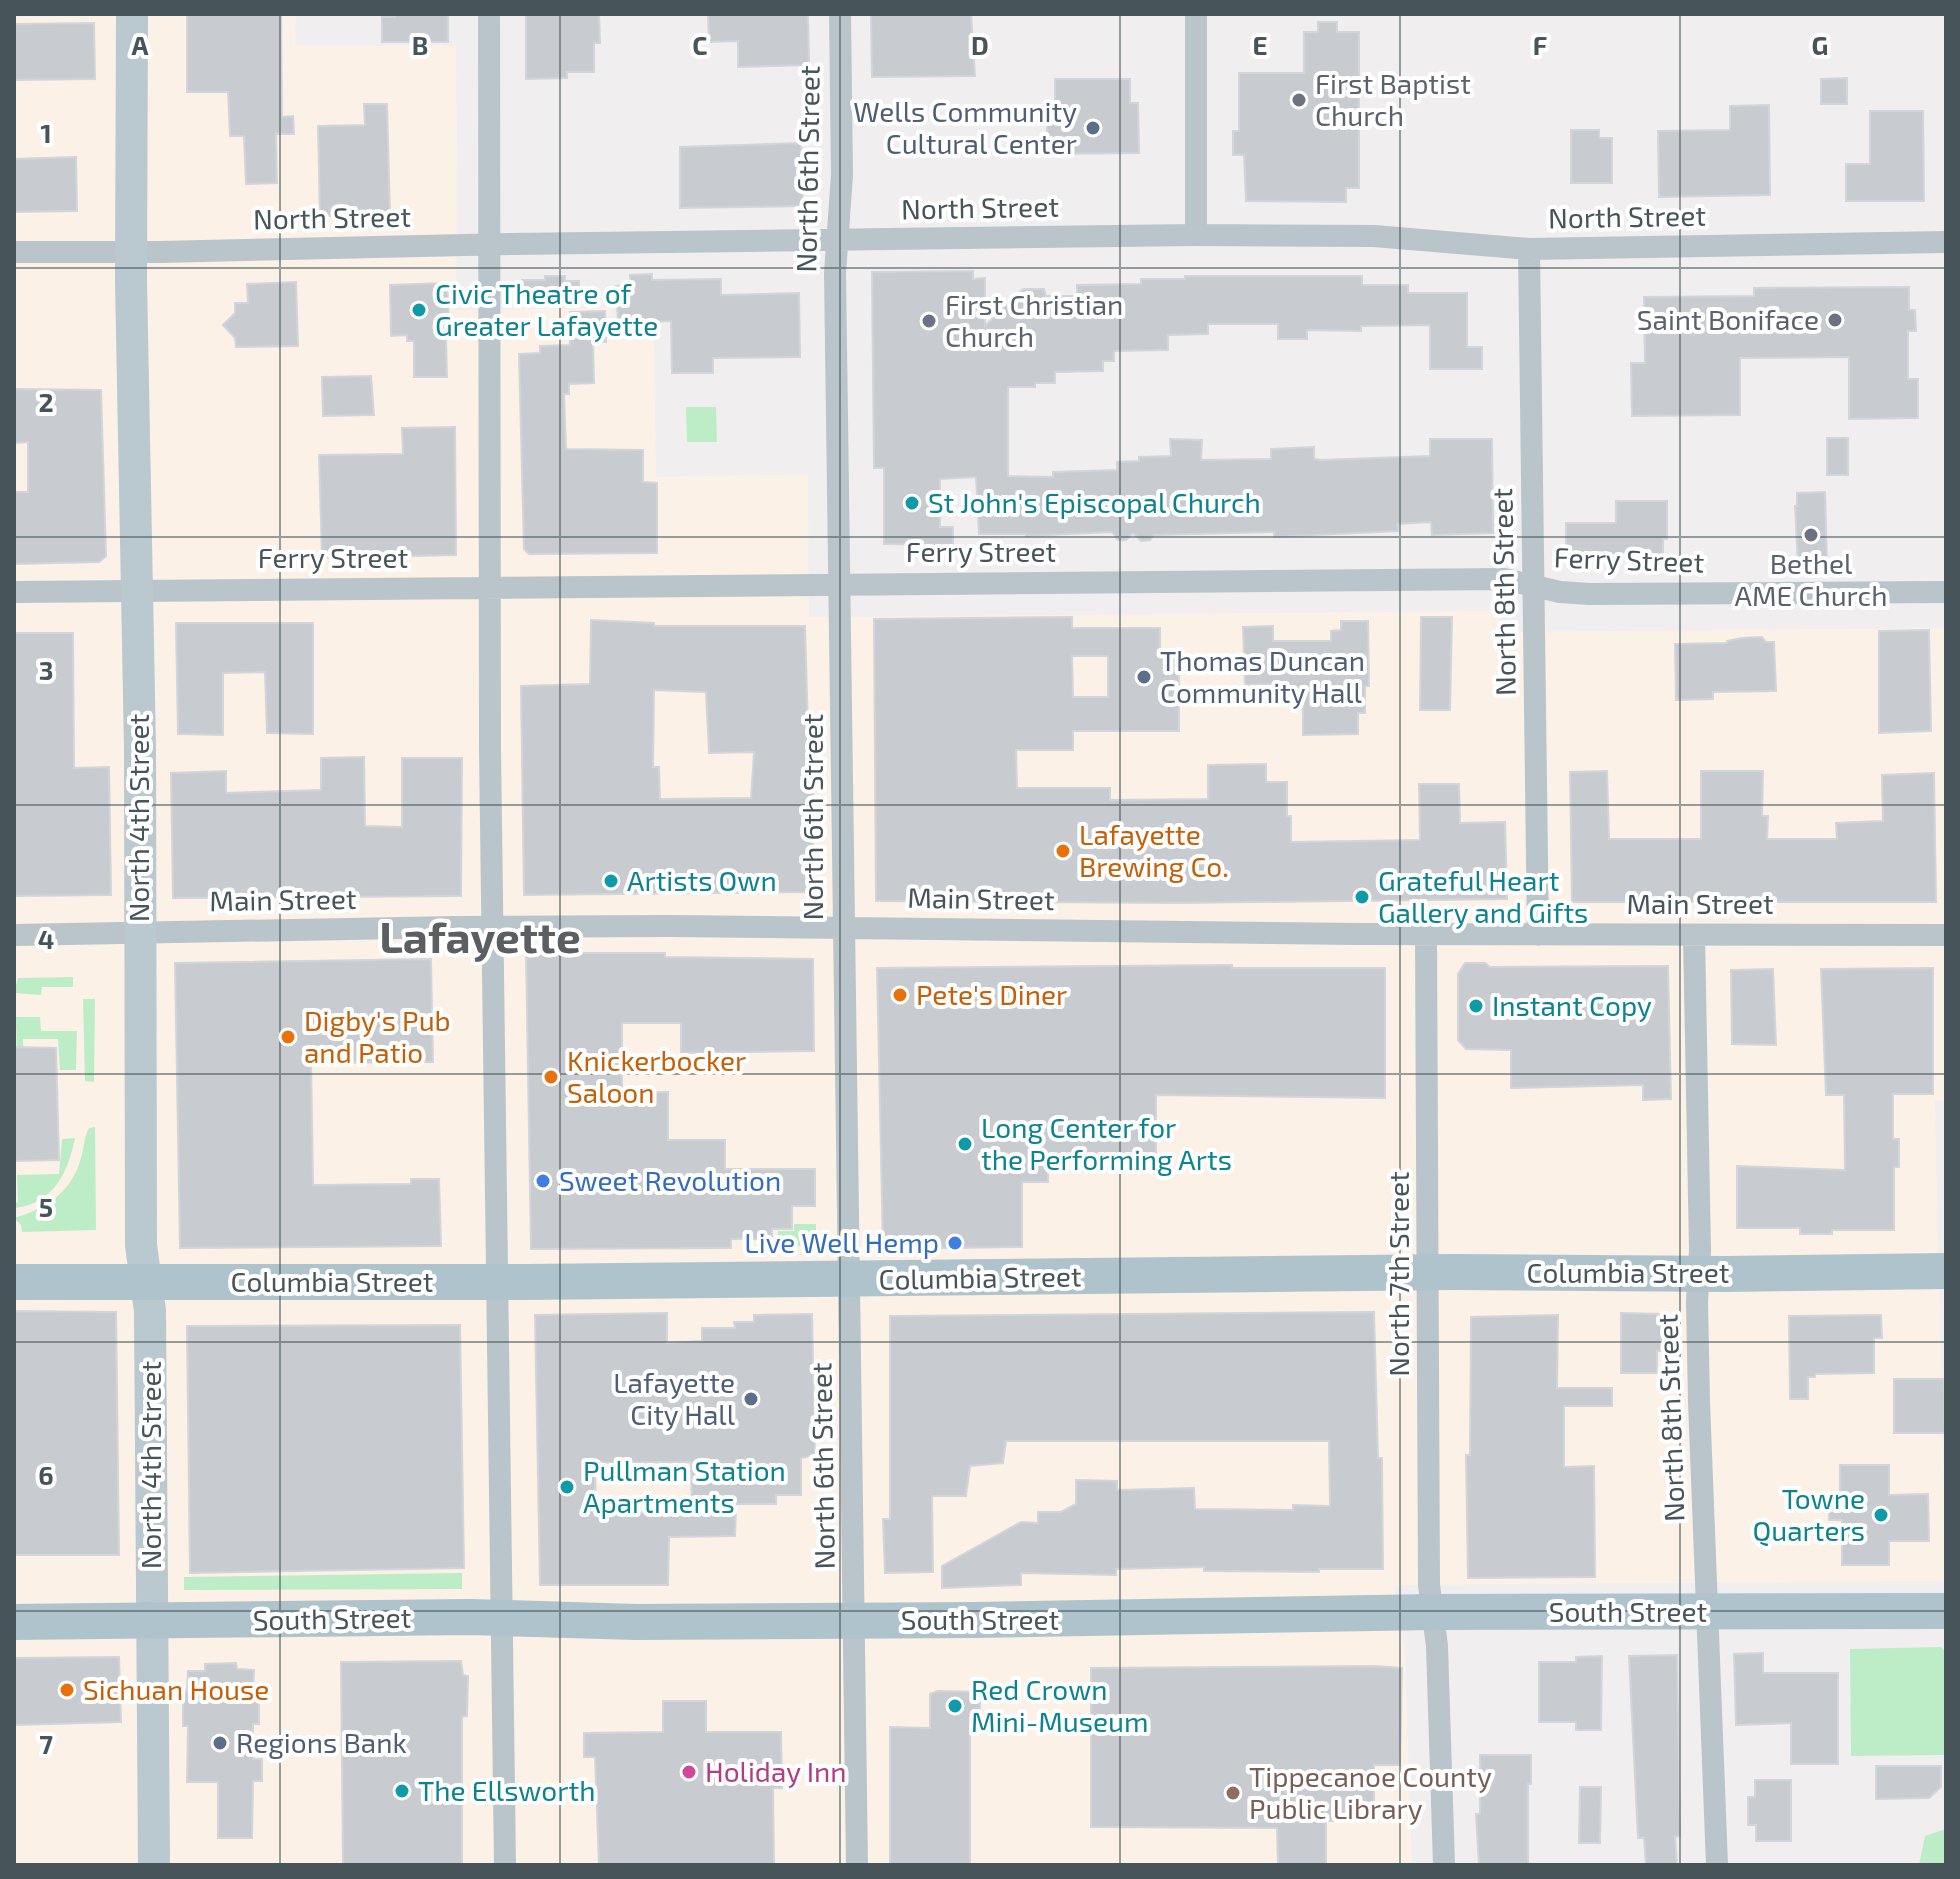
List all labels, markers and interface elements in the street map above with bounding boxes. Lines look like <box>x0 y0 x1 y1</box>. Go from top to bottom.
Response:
text: A <box>132 29 149 60</box>
text: B <box>412 29 428 60</box>
text: C <box>692 29 708 60</box>
text: D <box>971 29 989 60</box>
text: E <box>1252 29 1268 60</box>
text: F <box>1533 29 1547 60</box>
text: G <box>1812 29 1828 60</box>
street label: North 6th Street <box>788 65 826 273</box>
place label: First Baptist Church <box>1315 66 1471 132</box>
marker: First Baptist Church <box>1290 91 1308 109</box>
place label: Wells Community Cultural Center <box>853 94 1077 160</box>
text: 1 <box>40 117 52 148</box>
marker: Wells Community Cultural Center <box>1084 119 1102 137</box>
street label: North Street <box>901 189 1059 225</box>
street label: North Street <box>1548 198 1706 234</box>
street label: North Street <box>253 199 411 235</box>
place label: Civic Theatre of Greater Lafayette <box>435 276 658 342</box>
place label: First Christian Church <box>945 287 1123 353</box>
marker: Civic Theatre of Greater Lafayette <box>410 301 428 319</box>
place label: Saint Boniface <box>1637 302 1819 336</box>
marker: Saint Boniface <box>1826 311 1844 329</box>
marker: First Christian Church <box>920 312 938 330</box>
text: 2 <box>38 386 54 417</box>
place label: St John's Episcopal Church <box>928 485 1261 519</box>
street label: North 8th Street <box>1484 488 1522 696</box>
marker: St John's Episcopal Church <box>903 494 921 512</box>
marker: Bethel AME Church <box>1802 526 1820 544</box>
street label: Ferry Street <box>906 534 1056 568</box>
street label: Ferry Street <box>1553 539 1705 579</box>
street label: Ferry Street <box>258 540 408 574</box>
place label: Bethel AME Church <box>1735 546 1887 612</box>
place label: Thomas Duncan Community Hall <box>1160 643 1365 709</box>
text: 3 <box>39 654 53 685</box>
marker: Thomas Duncan Community Hall <box>1135 668 1153 686</box>
street label: North 6th Street <box>795 713 829 921</box>
street label: North 4th Street <box>121 714 155 922</box>
place label: Lafayette Brewing Co. <box>1079 817 1229 883</box>
marker: Lafayette Brewing Co. <box>1054 842 1072 860</box>
place label: Artists Own <box>627 863 777 897</box>
place label: Grateful Heart Gallery and Gifts <box>1378 863 1588 929</box>
marker: Artists Own <box>602 872 620 890</box>
street label: Main Street <box>907 880 1055 916</box>
street label: Main Street <box>209 881 357 917</box>
street label: Main Street <box>1626 886 1774 920</box>
marker: Grateful Heart Gallery and Gifts <box>1353 888 1371 906</box>
district label: Lafayette <box>379 909 581 963</box>
text: 4 <box>38 923 54 954</box>
place label: Pete's Diner <box>916 977 1067 1011</box>
marker: Pete's Diner <box>891 986 909 1004</box>
place label: Instant Copy <box>1492 988 1652 1022</box>
marker: Instant Copy <box>1467 997 1485 1015</box>
place label: Digby's Pub and Patio <box>304 1003 451 1069</box>
marker: Digby's Pub and Patio <box>279 1028 297 1046</box>
place label: Knickerbocker Saloon <box>567 1043 746 1109</box>
marker: Knickerbocker Saloon <box>542 1068 560 1086</box>
place label: Long Center for the Performing Arts <box>981 1110 1232 1176</box>
marker: Long Center for the Performing Arts <box>956 1135 974 1153</box>
place label: Sweet Revolution <box>559 1163 781 1197</box>
street label: North 7th Street <box>1381 1171 1415 1377</box>
marker: Sweet Revolution <box>534 1172 552 1190</box>
text: 5 <box>39 1191 53 1222</box>
place label: Live Well Hemp <box>744 1225 939 1259</box>
marker: Live Well Hemp <box>946 1234 964 1252</box>
street label: Columbia Street <box>1526 1255 1730 1289</box>
street label: Columbia Street <box>878 1258 1082 1296</box>
street label: Columbia Street <box>230 1264 434 1298</box>
street label: North 8th Street <box>1649 1313 1691 1523</box>
street label: North 4th Street <box>133 1361 167 1569</box>
street label: North 6th Street <box>803 1362 841 1570</box>
place label: Lafayette City Hall <box>613 1365 736 1431</box>
marker: Lafayette City Hall <box>742 1390 760 1408</box>
place label: Pullman Station Apartments <box>583 1453 786 1519</box>
text: 6 <box>38 1459 54 1490</box>
marker: Pullman Station Apartments <box>558 1478 576 1496</box>
place label: Towne Quarters <box>1753 1481 1865 1547</box>
marker: Towne Quarters <box>1872 1506 1890 1524</box>
street label: South Street <box>1549 1594 1707 1628</box>
street label: South Street <box>252 1600 412 1636</box>
street label: South Street <box>901 1602 1059 1636</box>
place label: Sichuan House <box>83 1672 269 1706</box>
place label: Red Crown Mini-Museum <box>971 1672 1149 1738</box>
marker: Sichuan House <box>58 1681 76 1699</box>
marker: Red Crown Mini-Museum <box>946 1697 964 1715</box>
place label: Regions Bank <box>236 1725 407 1759</box>
text: 7 <box>39 1728 53 1759</box>
marker: Regions Bank <box>211 1734 229 1752</box>
place label: Holiday Inn <box>705 1754 847 1788</box>
place label: Tippecanoe County Public Library <box>1249 1759 1492 1825</box>
marker: Holiday Inn <box>680 1763 698 1781</box>
place label: The Ellsworth <box>418 1773 595 1807</box>
marker: The Ellsworth <box>393 1782 411 1800</box>
marker: Tippecanoe County Public Library <box>1224 1784 1242 1802</box>

